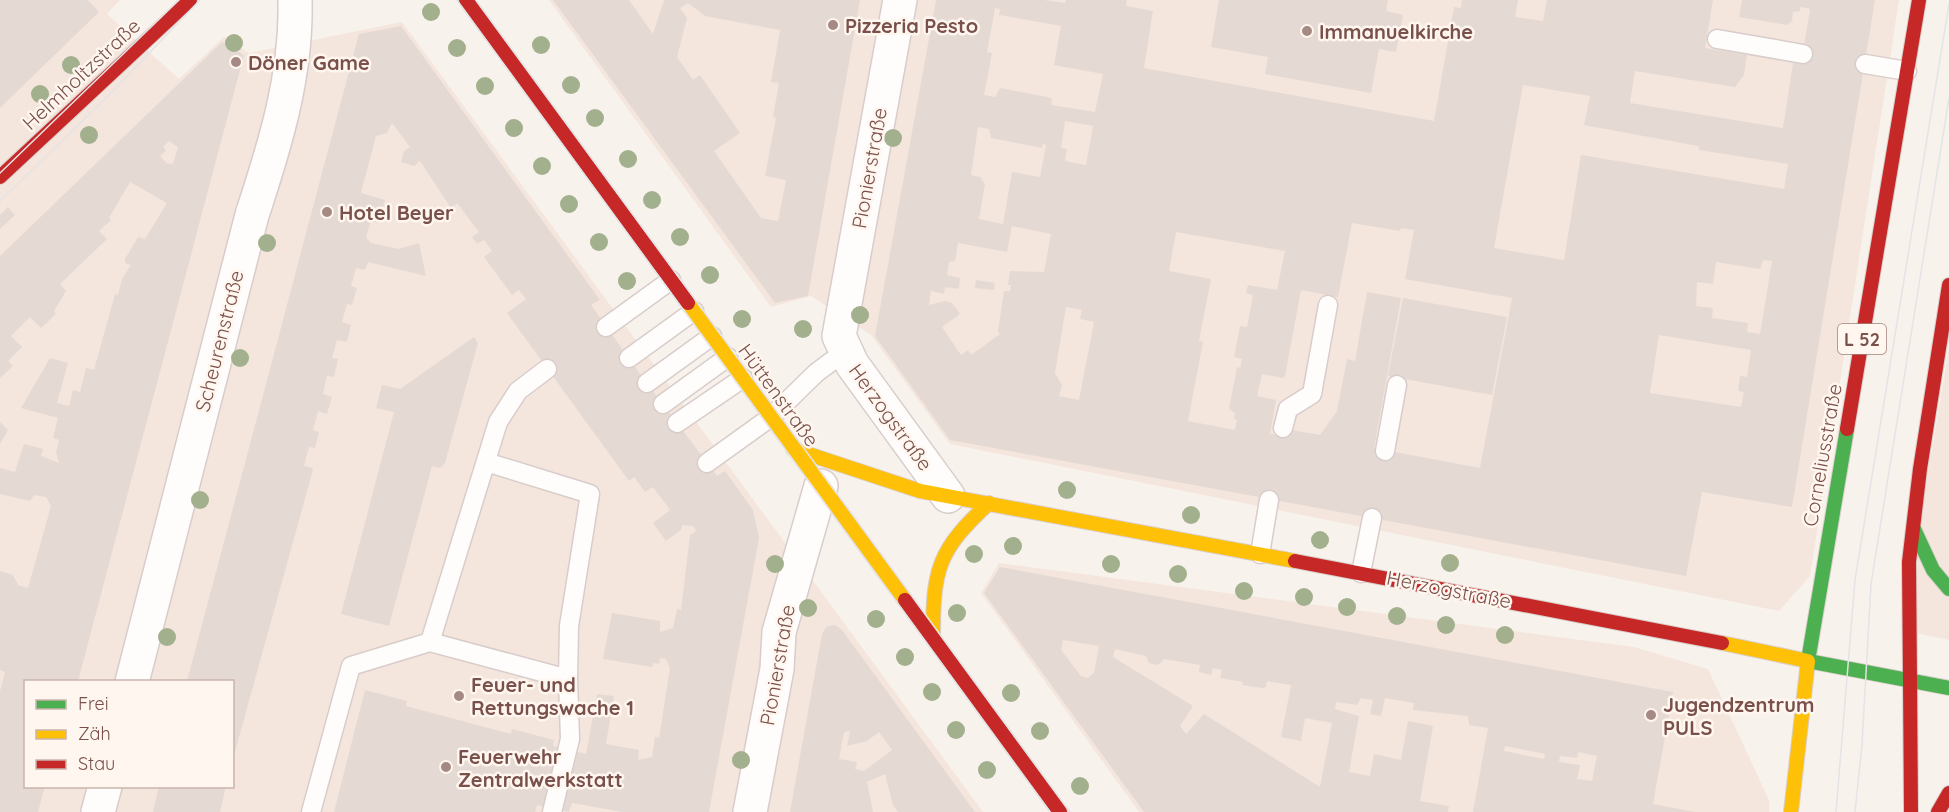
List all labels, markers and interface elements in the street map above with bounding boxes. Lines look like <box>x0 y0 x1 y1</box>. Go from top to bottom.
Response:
street label: Helmholtzstraße <box>17 13 145 135</box>
place label: Pizzeria Pesto <box>845 13 978 38</box>
marker: Pizzeria Pesto <box>826 18 840 32</box>
place label: Immanuelkirche <box>1319 19 1473 44</box>
marker: Immanuelkirche <box>1300 24 1314 38</box>
place label: Döner Game <box>248 50 370 75</box>
marker: Döner Game <box>229 55 243 69</box>
street label: Pionierstraße <box>846 106 892 230</box>
place label: Hotel Beyer <box>339 200 454 225</box>
marker: Hotel Beyer <box>320 205 334 219</box>
street label: Scheurenstraße <box>189 268 249 414</box>
road number: L 52 <box>1838 324 1886 354</box>
street label: Hüttenstraße <box>733 339 825 451</box>
street label: Herzogstraße <box>844 359 938 475</box>
street label: Corneliusstraße <box>1797 382 1847 528</box>
street label: Herzogstraße <box>1385 565 1513 613</box>
street label: Pionierstraße <box>754 603 800 727</box>
place label: Feuer- und Rettungswache 1 <box>471 672 634 720</box>
legend <box>24 680 234 788</box>
marker: Feuer- und Rettungswache 1 <box>452 689 466 703</box>
text: Frei <box>78 692 109 715</box>
place label: Jugendzentrum PULS <box>1663 692 1814 740</box>
marker: Jugendzentrum PULS <box>1644 708 1658 722</box>
text: Zäh <box>78 722 111 745</box>
place label: Feuerwehr Zentralwerkstatt <box>458 744 623 792</box>
text: Stau <box>78 752 115 775</box>
marker: Feuerwehr Zentralwerkstatt <box>439 760 453 774</box>

